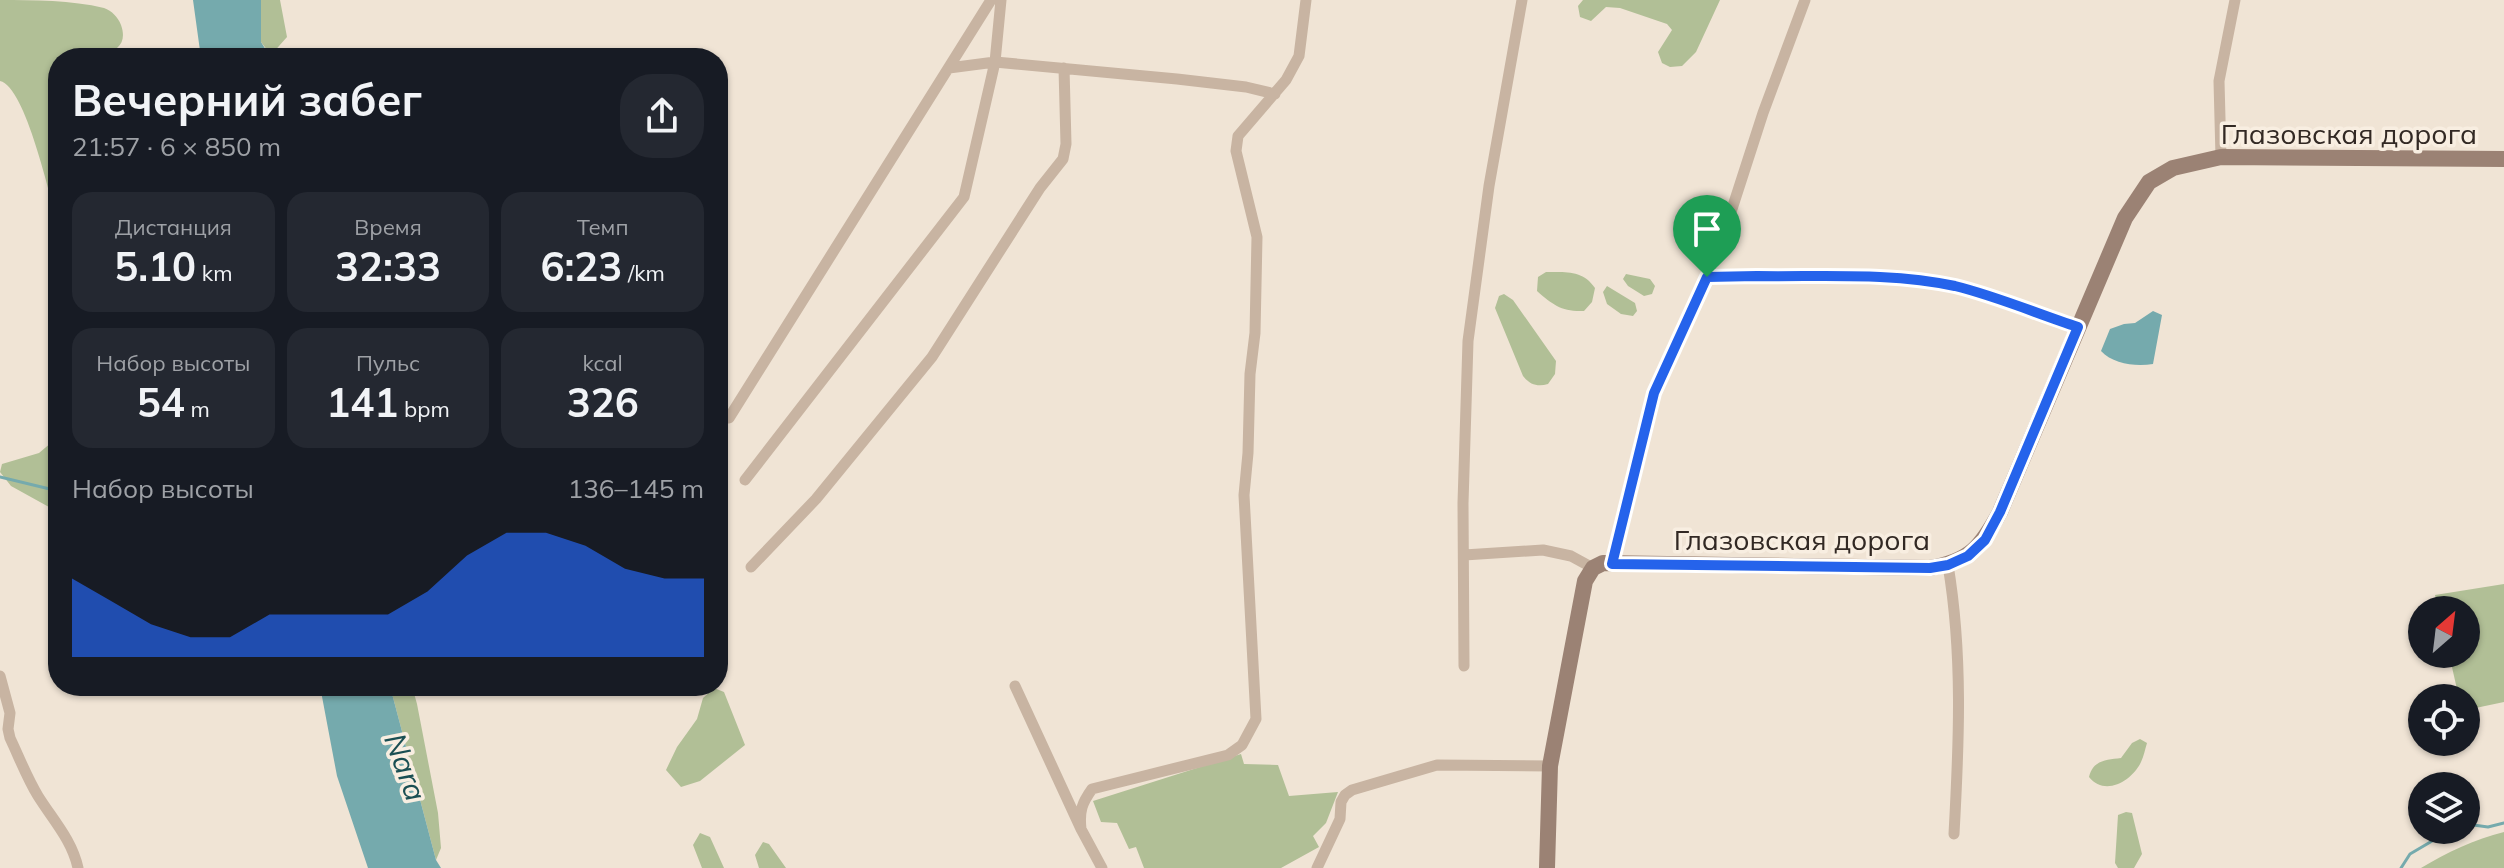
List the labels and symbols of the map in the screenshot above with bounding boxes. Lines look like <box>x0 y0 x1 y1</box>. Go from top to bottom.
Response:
street label: Глазовская дорога <box>2221 116 2477 151</box>
pin <box>1673 195 1741 277</box>
street label: Глазовская дорога <box>1674 522 1930 557</box>
north arrow <box>2408 596 2480 668</box>
water label: Nara <box>376 728 436 806</box>

